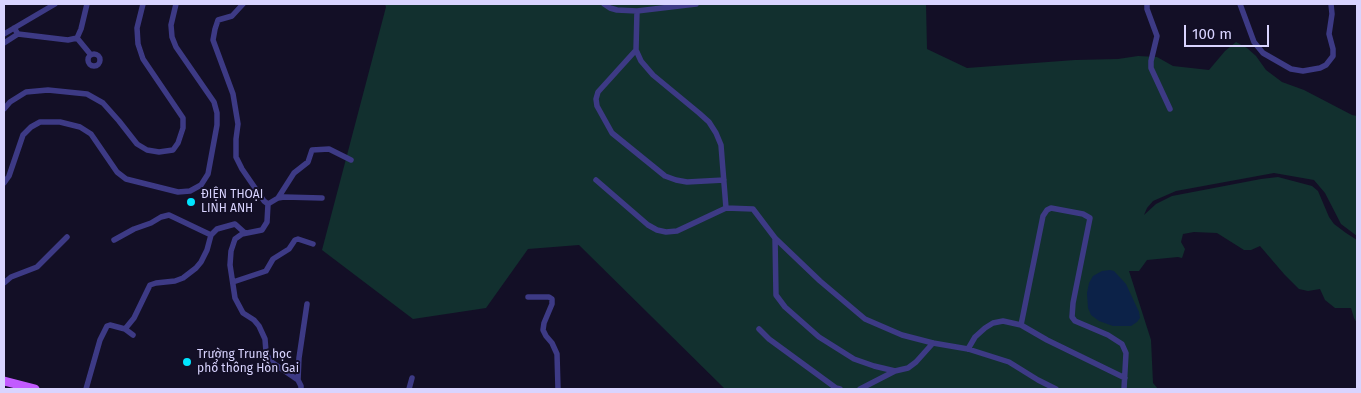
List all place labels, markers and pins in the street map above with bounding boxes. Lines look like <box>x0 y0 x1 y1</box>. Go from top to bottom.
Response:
place label: ĐIỆN THOẠI LINH ANH <box>201 188 263 216</box>
marker: ĐIỆN THOẠI LINH ANH <box>185 196 197 208</box>
place label: Trường Trung học phổ thông Hòn Gai <box>197 348 299 376</box>
marker: Trường Trung học phổ thông Hòn Gai <box>181 356 193 368</box>

